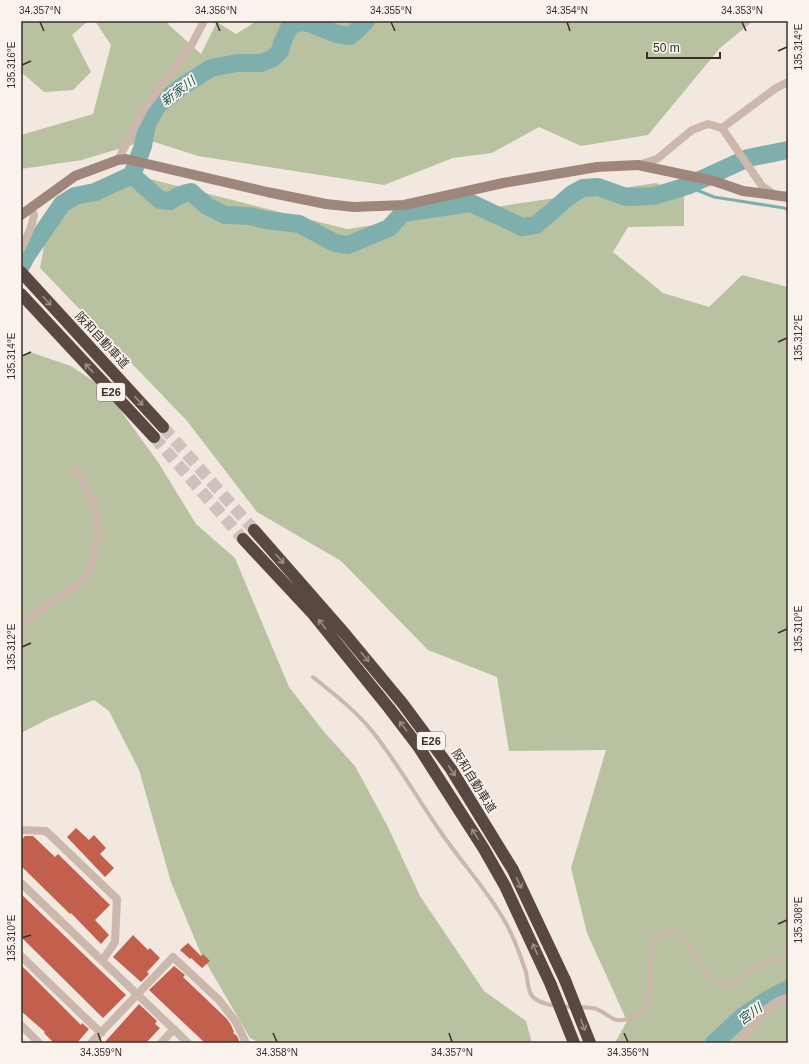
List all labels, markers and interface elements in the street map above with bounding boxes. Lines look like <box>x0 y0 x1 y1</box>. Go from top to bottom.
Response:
text: 34.357°N <box>19 5 61 16</box>
text: 34.356°N <box>195 5 237 16</box>
text: 34.355°N <box>370 5 412 16</box>
text: 34.354°N <box>546 5 588 16</box>
text: 34.353°N <box>721 5 763 16</box>
text: 135.314°E <box>793 23 804 70</box>
scale bar <box>647 34 720 60</box>
text: 135.316°E <box>6 41 17 88</box>
text: 50 m <box>653 41 680 55</box>
water label: 新家川 <box>158 72 200 109</box>
one-way arrow <box>42 296 52 306</box>
street label: 阪和自動車道 <box>72 309 132 371</box>
text: 135.312°E <box>793 314 804 361</box>
text: 135.314°E <box>6 332 17 379</box>
one-way arrow <box>84 363 94 373</box>
road number: E26 <box>97 383 125 401</box>
one-way arrow <box>135 396 144 406</box>
one-way arrow <box>275 554 284 564</box>
text: 135.310°E <box>793 605 804 652</box>
one-way arrow <box>317 619 326 630</box>
text: 135.312°E <box>6 623 17 670</box>
one-way arrow <box>360 652 369 663</box>
one-way arrow <box>399 720 407 731</box>
road number: E26 <box>417 732 445 750</box>
street label: 阪和自動車道 <box>449 747 499 815</box>
one-way arrow <box>448 766 457 777</box>
one-way arrow <box>470 828 478 840</box>
one-way arrow <box>516 877 523 889</box>
text: 135.308°E <box>793 896 804 943</box>
text: 135.310°E <box>6 914 17 961</box>
one-way arrow <box>531 943 538 955</box>
water label: 宮川 <box>735 999 767 1028</box>
one-way arrow <box>579 1018 587 1030</box>
text: 34.359°N <box>80 1047 122 1058</box>
text: 34.358°N <box>256 1047 298 1058</box>
text: 34.357°N <box>431 1047 473 1058</box>
text: 34.356°N <box>607 1047 649 1058</box>

